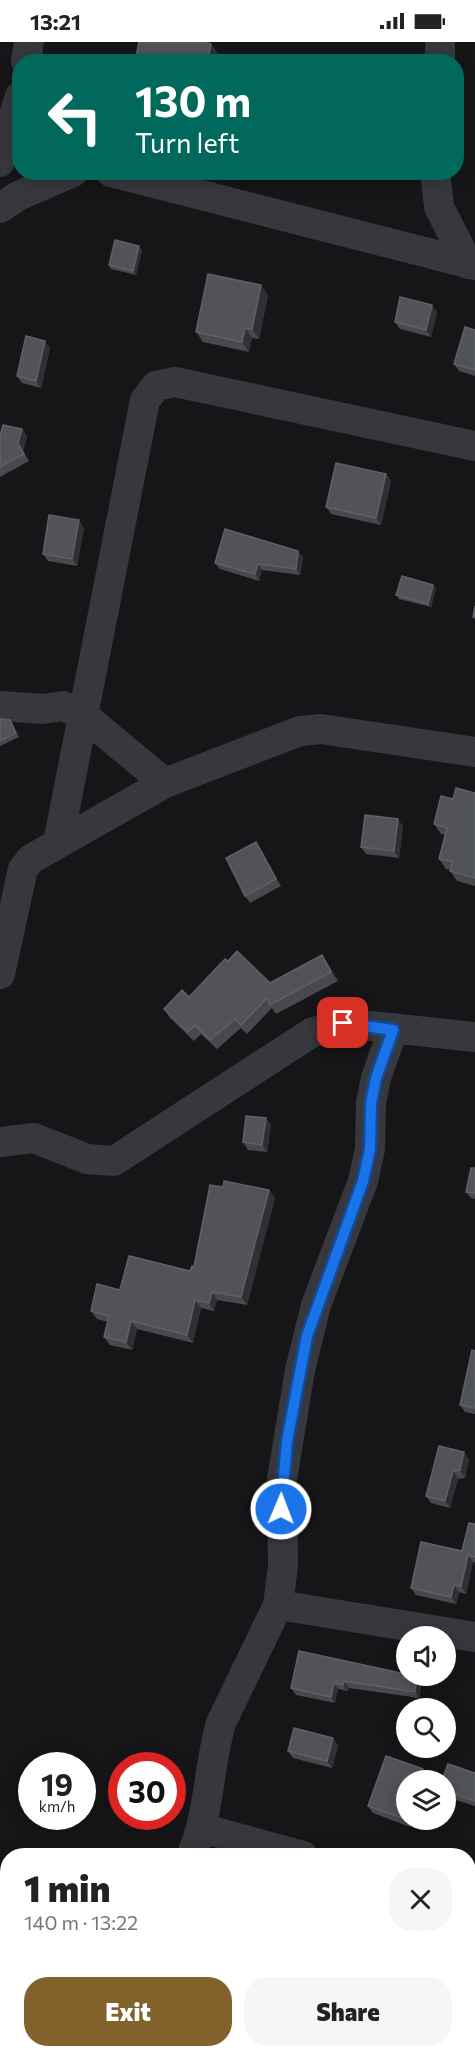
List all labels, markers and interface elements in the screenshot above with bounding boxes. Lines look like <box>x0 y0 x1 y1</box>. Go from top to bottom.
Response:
text: 13:21 <box>30 8 81 35</box>
text: 130 m <box>135 74 251 126</box>
icon: left <box>36 78 114 156</box>
text: Turn left <box>135 126 239 159</box>
pin <box>317 997 368 1048</box>
icon: arrive <box>326 1006 359 1039</box>
position arrow <box>249 1477 313 1541</box>
map controls <box>396 1626 456 1830</box>
button: sound <box>396 1626 456 1686</box>
button: search <box>396 1698 456 1758</box>
speed limit sign: 30 <box>108 1752 186 1830</box>
text: 19 <box>41 1765 73 1802</box>
button: layers <box>396 1770 456 1830</box>
text: km/h <box>39 1797 75 1815</box>
text: 1 min <box>24 1865 110 1909</box>
button: close <box>389 1868 452 1931</box>
text: 140 m · 13:22 <box>24 1910 138 1934</box>
button: Exit <box>24 1977 232 2046</box>
button: Share <box>244 1977 452 2046</box>

